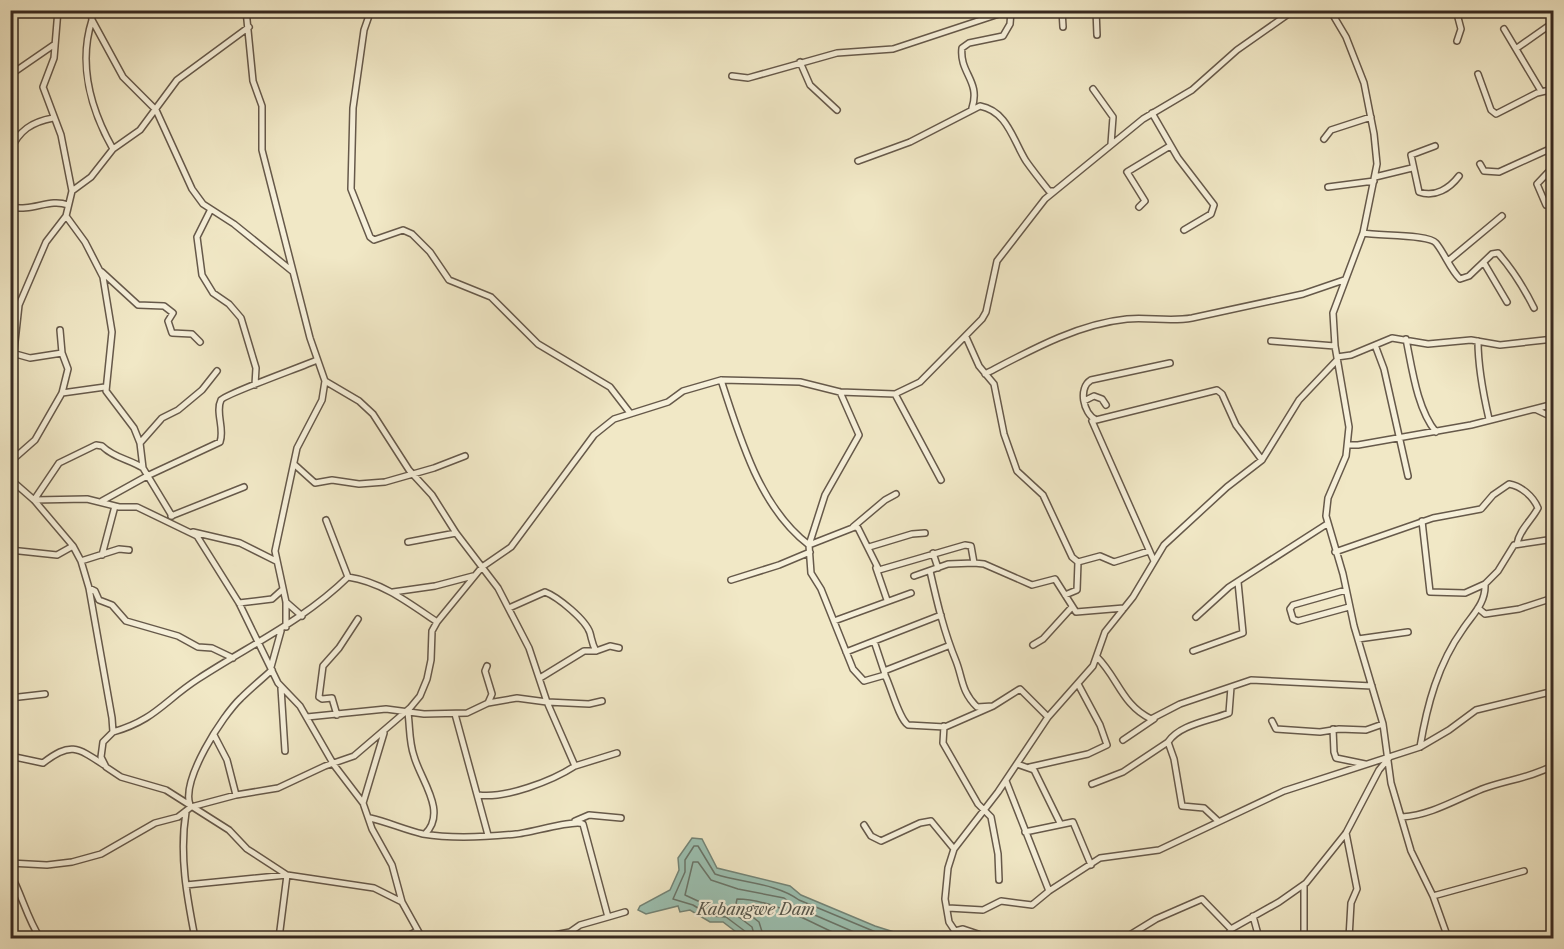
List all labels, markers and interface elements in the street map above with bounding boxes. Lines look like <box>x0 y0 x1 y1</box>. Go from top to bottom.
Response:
water label: Kabangwe Dam <box>695 899 815 919</box>

